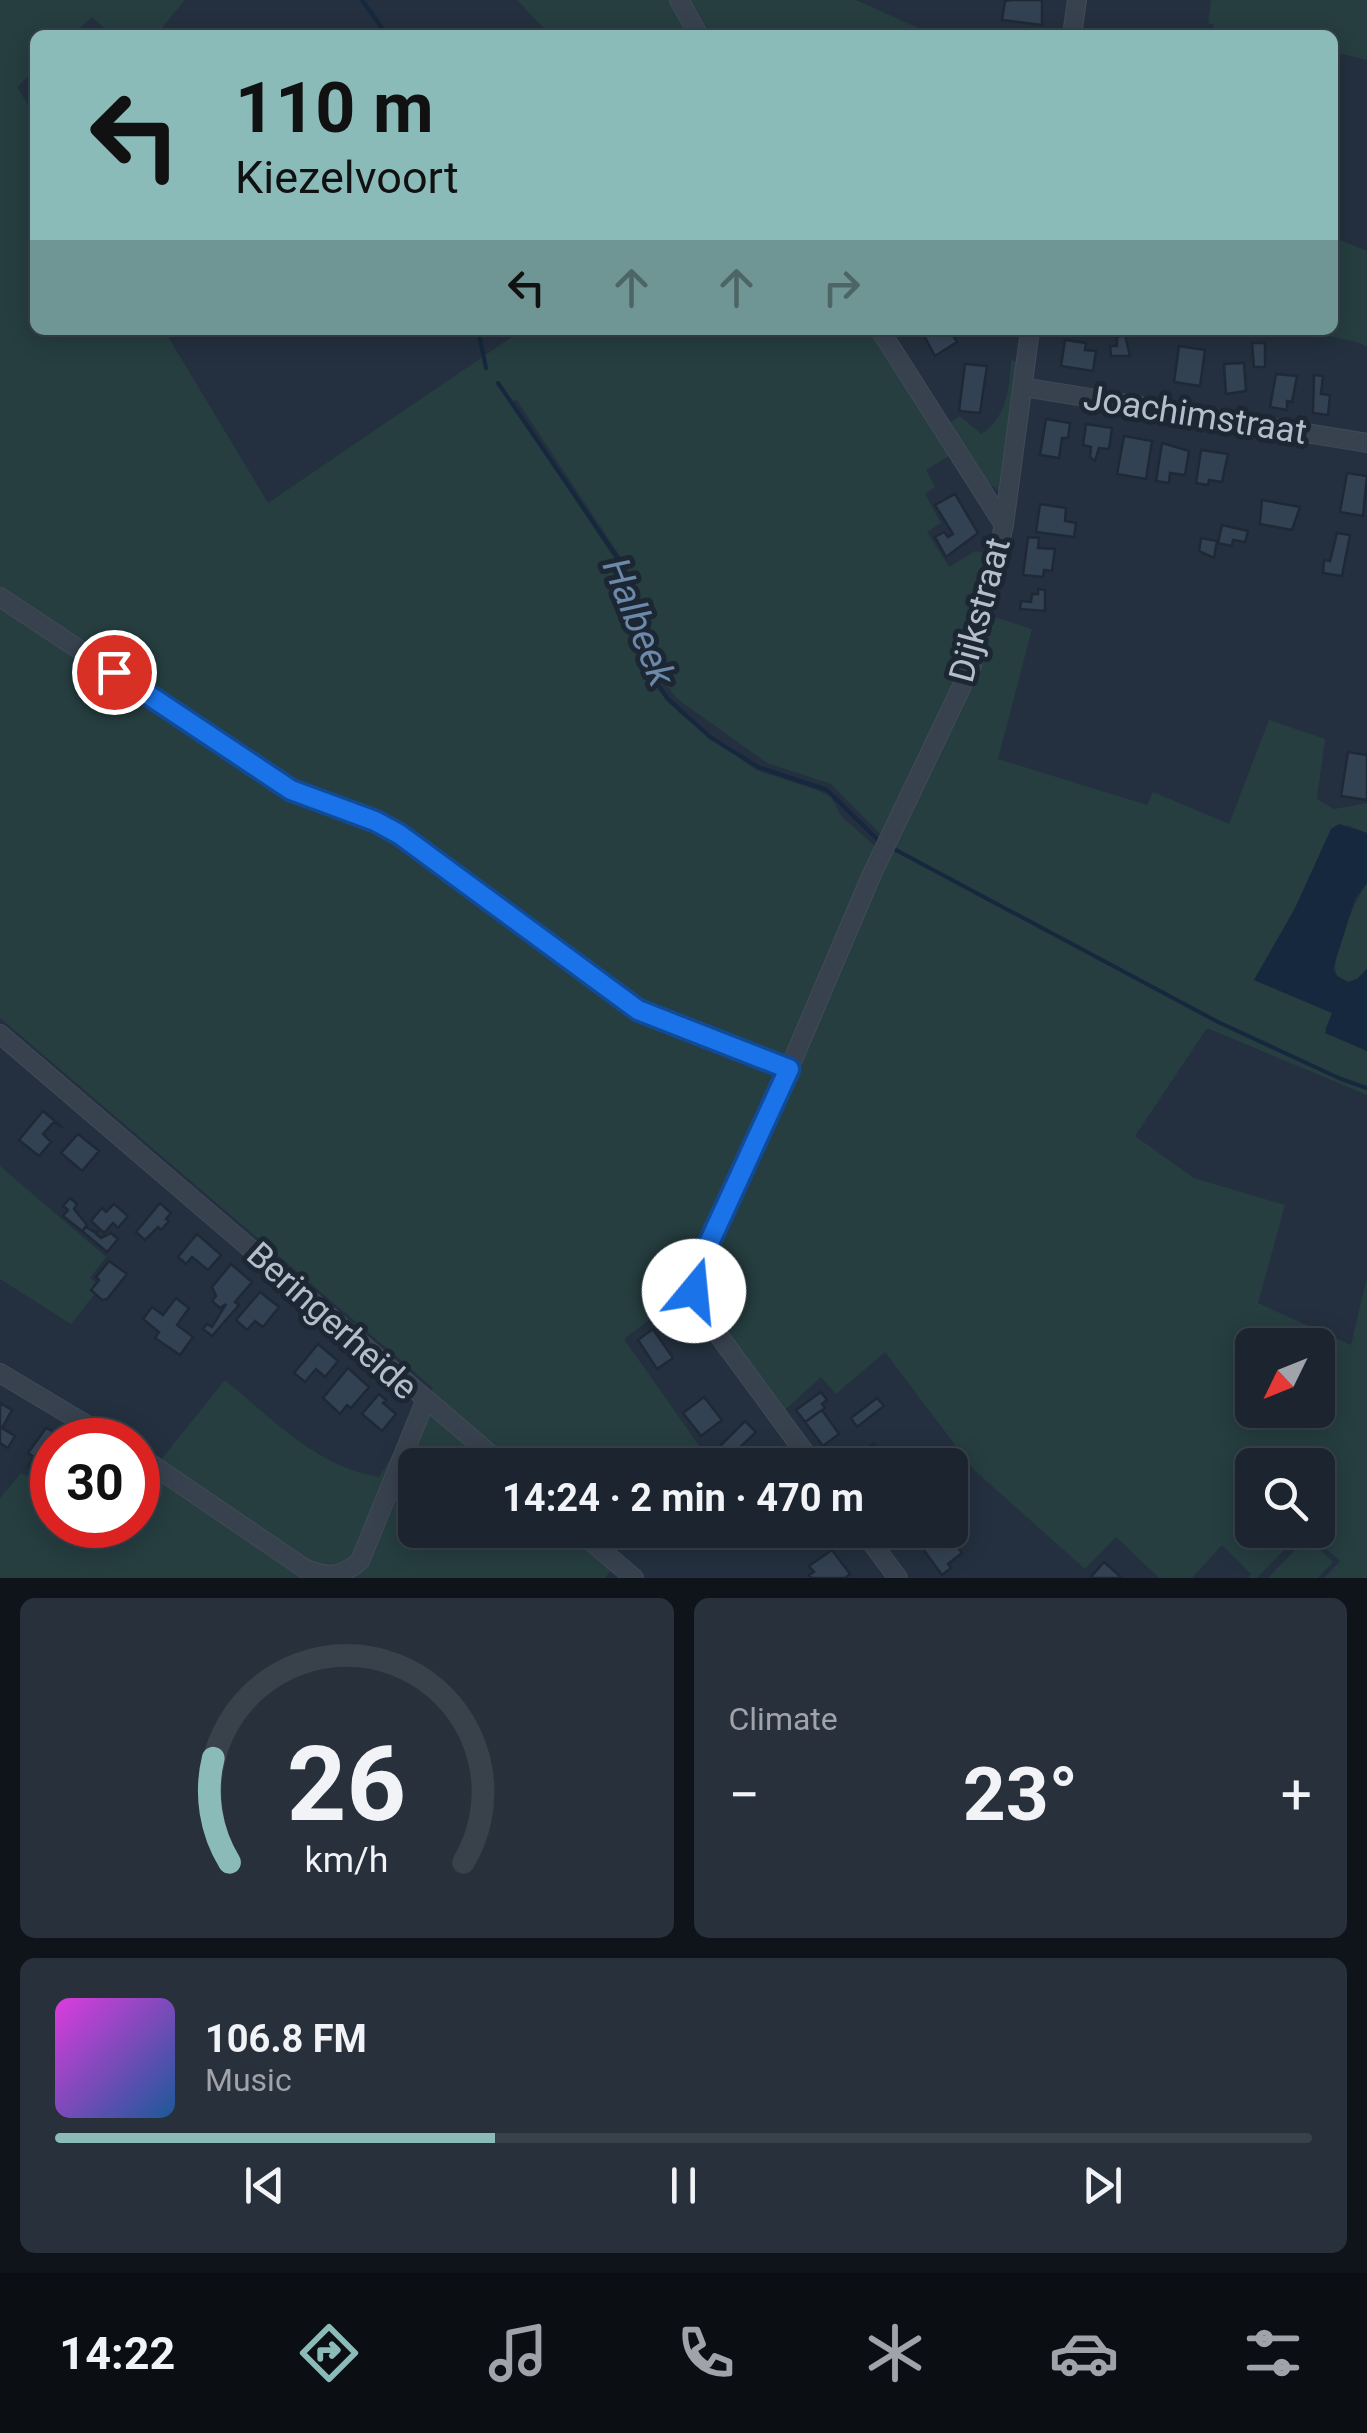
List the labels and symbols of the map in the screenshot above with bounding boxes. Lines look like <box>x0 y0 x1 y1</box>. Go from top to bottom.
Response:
street label: Joachimstraat <box>1081 377 1309 453</box>
street label: Dijkstraat <box>941 533 1019 687</box>
water label: Halbeek <box>594 552 685 693</box>
pin <box>72 630 157 715</box>
street label: Beringerheide <box>238 1234 426 1408</box>
position arrow <box>642 1239 746 1343</box>
north arrow <box>1235 1328 1335 1428</box>
speed limit sign: 30 <box>30 1418 160 1548</box>

